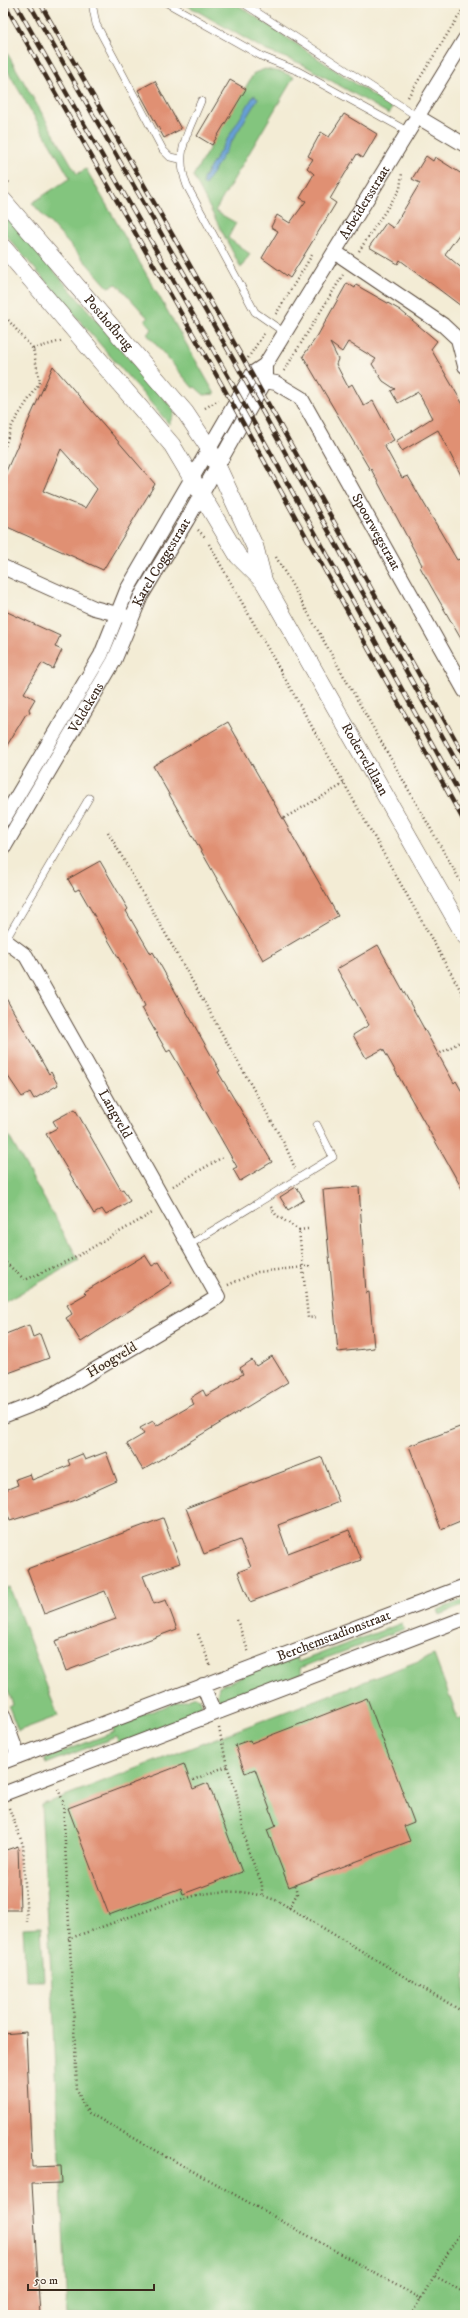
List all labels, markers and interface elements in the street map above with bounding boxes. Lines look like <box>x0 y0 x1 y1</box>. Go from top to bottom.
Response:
street label: Arbeidersstraat <box>335 162 395 243</box>
street label: Posthofbrug <box>80 291 138 355</box>
street label: Spoorwegstraat <box>347 490 405 574</box>
street label: Karel Coggestraat <box>129 514 195 610</box>
street label: Veldekens <box>64 679 108 737</box>
street label: Roderveldlaan <box>337 720 393 800</box>
street label: Langveld <box>94 1086 136 1142</box>
street label: Hoogveld <box>84 1338 140 1382</box>
street label: Berchemstadionstraat <box>274 1606 394 1666</box>
scale bar <box>28 2266 154 2292</box>
text: 50 m <box>34 2273 58 2288</box>

